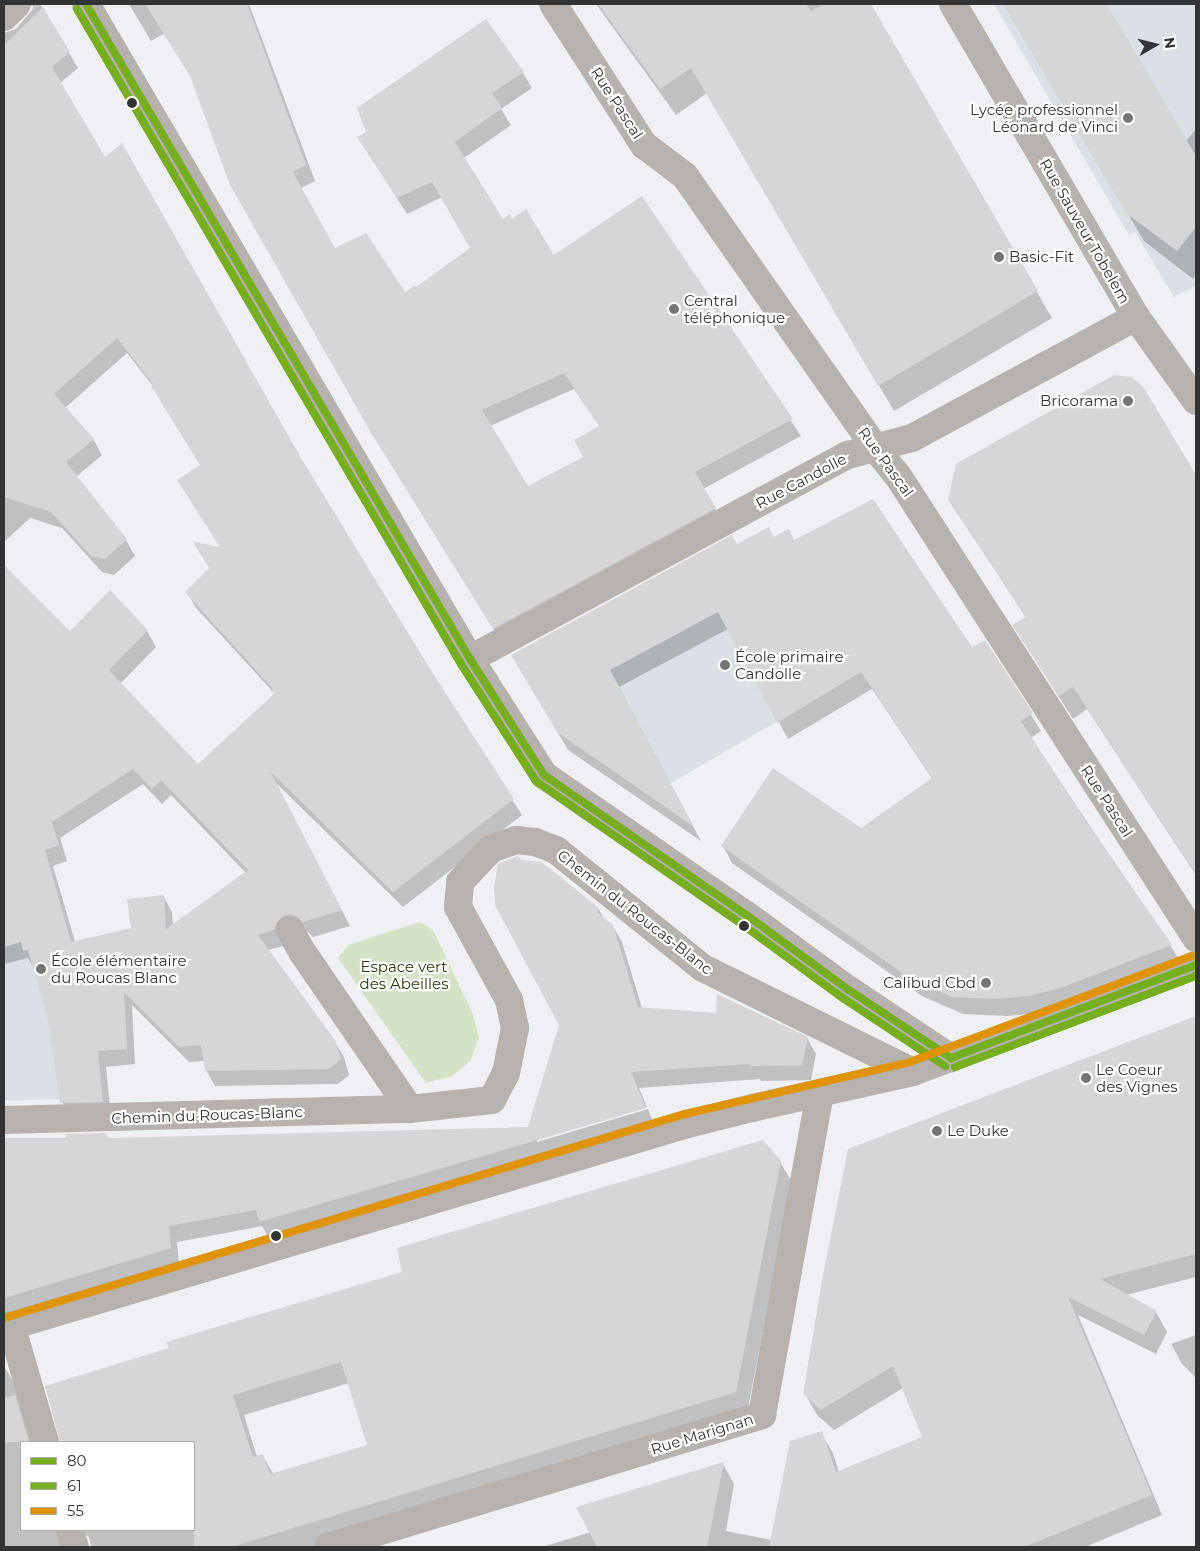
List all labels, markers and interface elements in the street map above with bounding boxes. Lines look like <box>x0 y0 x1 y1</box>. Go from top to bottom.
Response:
north arrow <box>1130 20 1180 70</box>
text: N <box>1160 36 1180 50</box>
street label: Rue Pascal <box>587 64 647 142</box>
unlabelled marker <box>127 98 137 108</box>
place label: Lycée professionnel Léonard de Vinci <box>970 100 1118 135</box>
marker: Lycée professionnel Léonard de Vinci <box>1122 112 1134 124</box>
street label: Rue Sauveur Tobelem <box>1036 155 1134 307</box>
place label: Basic-Fit <box>1009 248 1074 266</box>
marker: Basic-Fit <box>993 251 1005 263</box>
place label: Central téléphonique <box>684 291 785 326</box>
marker: Central téléphonique <box>668 303 680 315</box>
place label: Bricorama <box>1040 392 1118 410</box>
marker: Bricorama <box>1122 395 1134 407</box>
street label: Rue Pascal <box>855 424 917 500</box>
street label: Rue Candolle <box>753 450 849 512</box>
place label: École primaire Candolle <box>735 647 843 682</box>
marker: École primaire Candolle <box>719 659 731 671</box>
street label: Rue Pascal <box>1077 762 1137 840</box>
street label: Chemin du Roucas-Blanc <box>554 846 716 978</box>
unlabelled marker <box>739 921 749 931</box>
place label: École élémentaire du Roucas Blanc <box>51 951 186 986</box>
park label: Espace vert des Abeilles <box>360 957 448 992</box>
marker: École élémentaire du Roucas Blanc <box>35 963 47 975</box>
place label: Calibud Cbd <box>883 974 976 992</box>
marker: Calibud Cbd <box>980 977 992 989</box>
place label: Le Coeur des Vignes <box>1096 1060 1178 1095</box>
marker: Le Coeur des Vignes <box>1080 1072 1092 1084</box>
street label: Chemin du Roucas-Blanc <box>111 1103 303 1127</box>
place label: Le Duke <box>947 1122 1009 1140</box>
marker: Le Duke <box>931 1125 943 1137</box>
unlabelled marker <box>271 1231 281 1241</box>
street label: Rue Marignan <box>648 1410 756 1458</box>
legend <box>20 1441 195 1531</box>
text: 80 <box>67 1451 87 1470</box>
text: 61 <box>67 1476 82 1495</box>
text: 55 <box>67 1501 84 1520</box>

